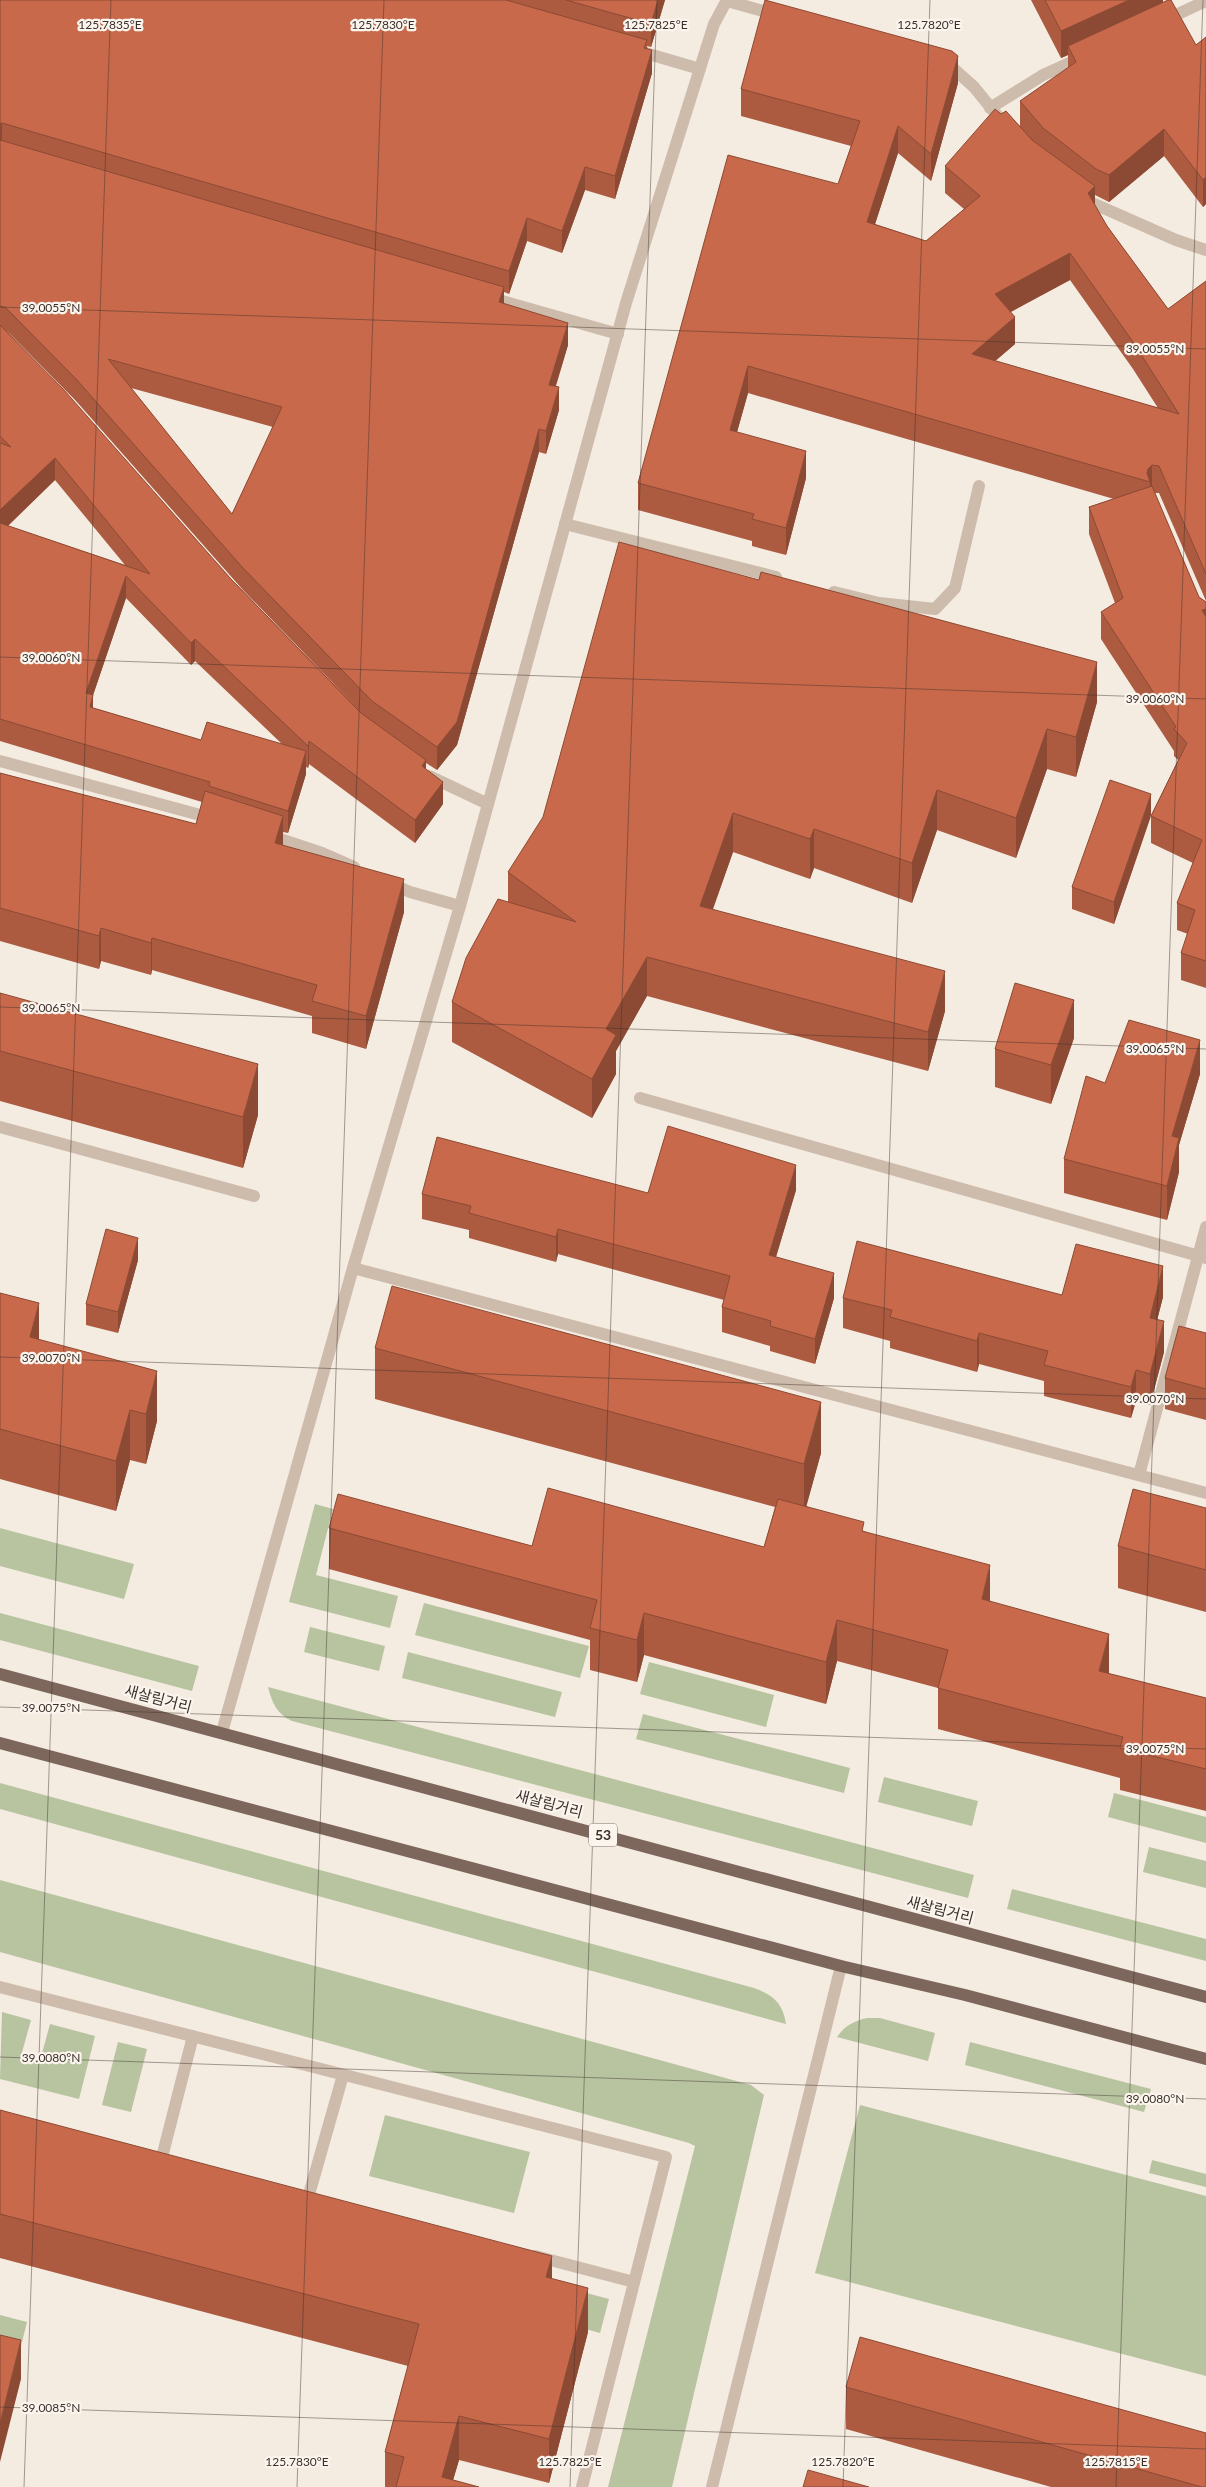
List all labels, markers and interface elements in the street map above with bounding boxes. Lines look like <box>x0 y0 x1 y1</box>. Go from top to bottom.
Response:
text: 125.7835°E <box>78 17 142 32</box>
text: 125.7830°E <box>351 17 415 32</box>
text: 125.7825°E <box>624 17 688 32</box>
text: 125.7820°E <box>897 17 961 32</box>
text: 39.0055°N <box>22 300 80 315</box>
text: 39.0055°N <box>1126 341 1184 356</box>
text: 39.0060°N <box>22 650 80 665</box>
text: 39.0060°N <box>1126 691 1184 706</box>
text: 39.0065°N <box>22 1000 80 1015</box>
text: 39.0065°N <box>1126 1041 1184 1056</box>
text: 39.0070°N <box>22 1350 80 1365</box>
text: 39.0070°N <box>1126 1391 1184 1406</box>
street label: 새살림거리 <box>123 1680 194 1716</box>
text: 39.0075°N <box>22 1700 80 1715</box>
text: 39.0075°N <box>1126 1741 1184 1756</box>
street label: 새살림거리 <box>514 1785 585 1821</box>
road number: 53 <box>589 1824 617 1846</box>
street label: 새살림거리 <box>905 1891 976 1927</box>
text: 39.0080°N <box>22 2050 80 2065</box>
text: 39.0080°N <box>1126 2091 1184 2106</box>
text: 39.0085°N <box>22 2400 80 2415</box>
text: 125.7830°E <box>265 2454 329 2469</box>
text: 125.7825°E <box>538 2454 602 2469</box>
text: 125.7820°E <box>811 2454 875 2469</box>
text: 125.7815°E <box>1084 2454 1148 2469</box>

